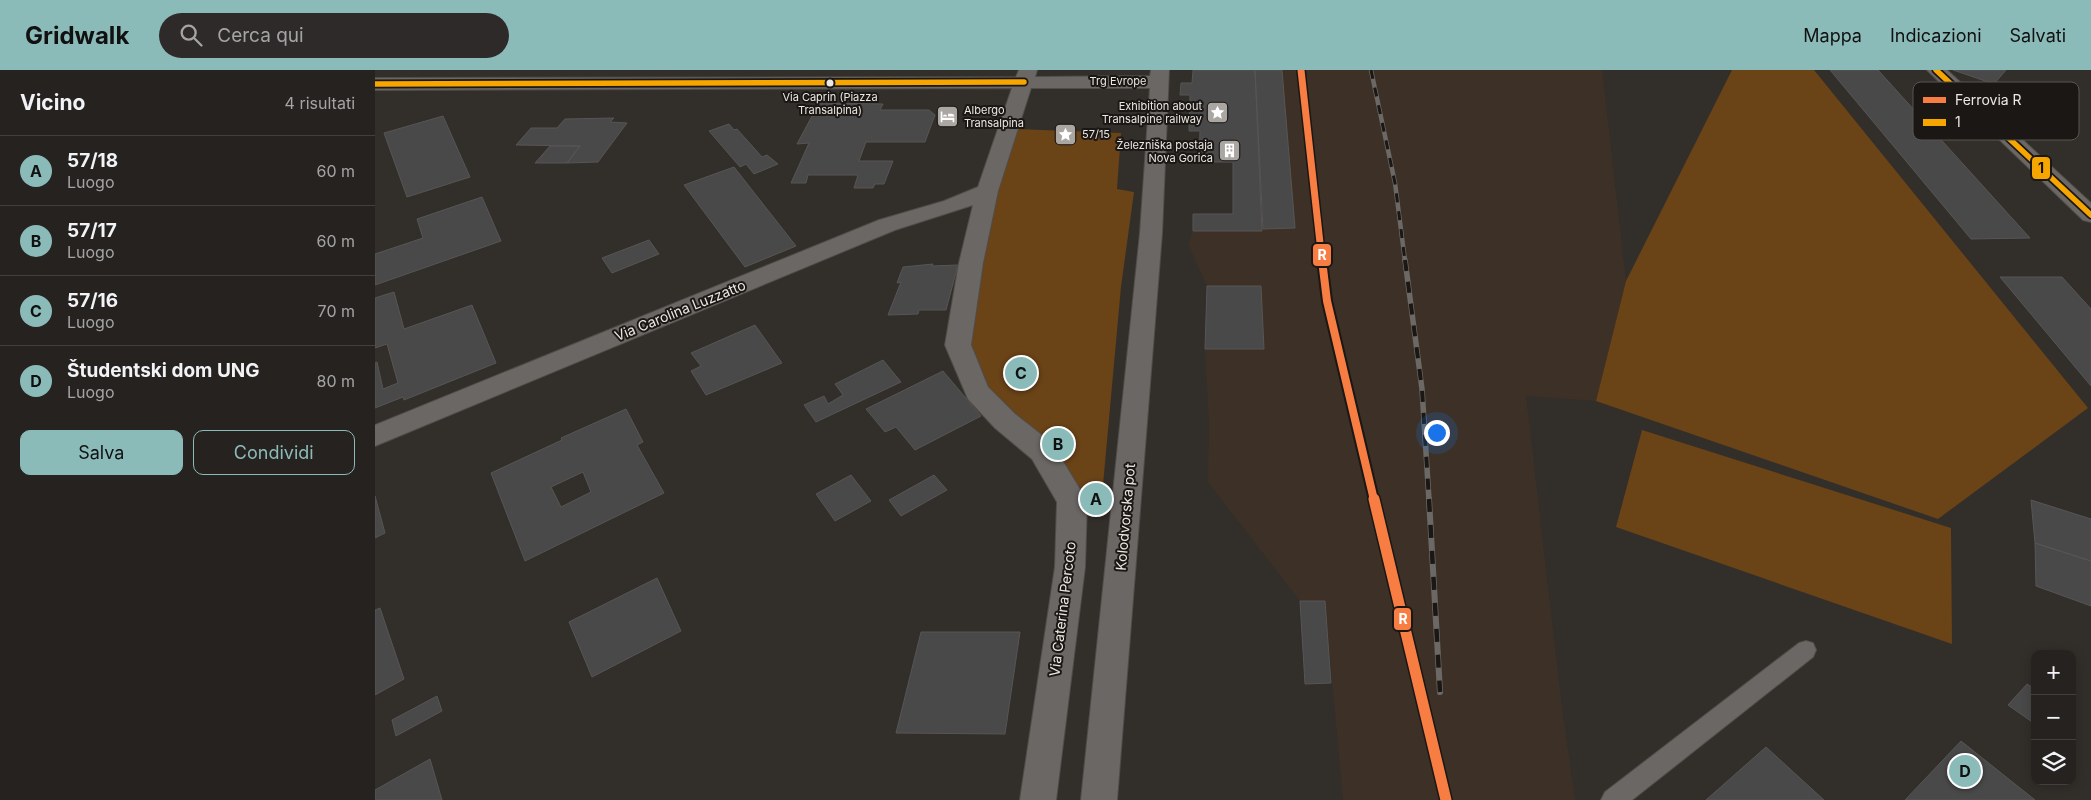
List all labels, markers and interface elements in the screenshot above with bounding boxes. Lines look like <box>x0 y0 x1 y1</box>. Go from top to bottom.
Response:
search box <box>159 13 509 58</box>
text: Gridwalk <box>25 21 129 50</box>
icon: search <box>177 21 205 49</box>
text: Cerca qui <box>217 24 304 47</box>
text: Mappa <box>1803 25 1862 46</box>
text: Indicazioni <box>1890 25 1982 46</box>
text: Salvati <box>2010 25 2066 46</box>
street label: Trg Evrope <box>1090 74 1146 88</box>
marker: Via Caprin (Piazza Transalpina) <box>825 78 835 88</box>
legend <box>1913 82 2079 140</box>
text: Vicino <box>20 90 85 115</box>
place label: Via Caprin (Piazza Transalpina) <box>782 90 878 117</box>
text: Ferrovia R <box>1955 91 2022 108</box>
text: 4 risultati <box>285 93 355 113</box>
place label: Exhibition about Transalpine railway <box>1102 99 1202 126</box>
place icon: Exhibition about Transalpine railway <box>1206 100 1230 124</box>
place label: Albergo Transalpina <box>964 103 1024 130</box>
hotel icon: Albergo Transalpina <box>936 104 960 128</box>
text: 1 <box>1955 113 1961 130</box>
place icon: 57/15 <box>1054 122 1078 146</box>
place label: 57/15 <box>1082 127 1110 141</box>
place label: Železniška postaja Nova Gorica <box>1117 138 1213 165</box>
building icon: Železniška postaja Nova Gorica <box>1217 139 1241 163</box>
text: 57/18 <box>67 149 118 172</box>
line badge: 1 <box>2031 156 2051 180</box>
text: 1 <box>2038 159 2044 176</box>
text: A <box>30 161 42 181</box>
text: 60 m <box>316 161 355 181</box>
text: Luogo <box>67 172 115 192</box>
text: 57/17 <box>67 219 117 242</box>
text: B <box>31 231 41 251</box>
text: 60 m <box>316 231 355 251</box>
text: Luogo <box>67 242 115 262</box>
line badge: R <box>1312 243 1332 267</box>
text: R <box>1317 246 1327 263</box>
street label: Via Carolina Luzzatto <box>612 276 748 344</box>
text: 57/16 <box>67 289 118 312</box>
text: C <box>30 301 42 321</box>
text: 70 m <box>318 301 355 321</box>
text: Luogo <box>67 312 115 332</box>
pin: C <box>1005 354 1037 392</box>
text: Študentski dom UNG <box>67 359 260 382</box>
text: D <box>30 371 42 391</box>
text: 80 m <box>316 371 355 391</box>
text: Luogo <box>67 382 115 402</box>
your location <box>1424 420 1450 446</box>
pin: B <box>1042 425 1074 463</box>
button: Salva <box>20 430 183 475</box>
button: Condividi <box>193 430 355 475</box>
street label: Kolodvorska pot <box>1112 462 1138 571</box>
pin: A <box>1080 480 1112 518</box>
street label: Via Caterina Percoto <box>1045 541 1079 677</box>
line badge: R <box>1393 607 1412 631</box>
text: R <box>1398 610 1408 627</box>
map controls <box>2031 650 2076 785</box>
button: + <box>2031 650 2076 695</box>
button: − <box>2031 695 2076 740</box>
button: layers <box>2031 740 2076 785</box>
pin: D <box>1949 752 1981 790</box>

